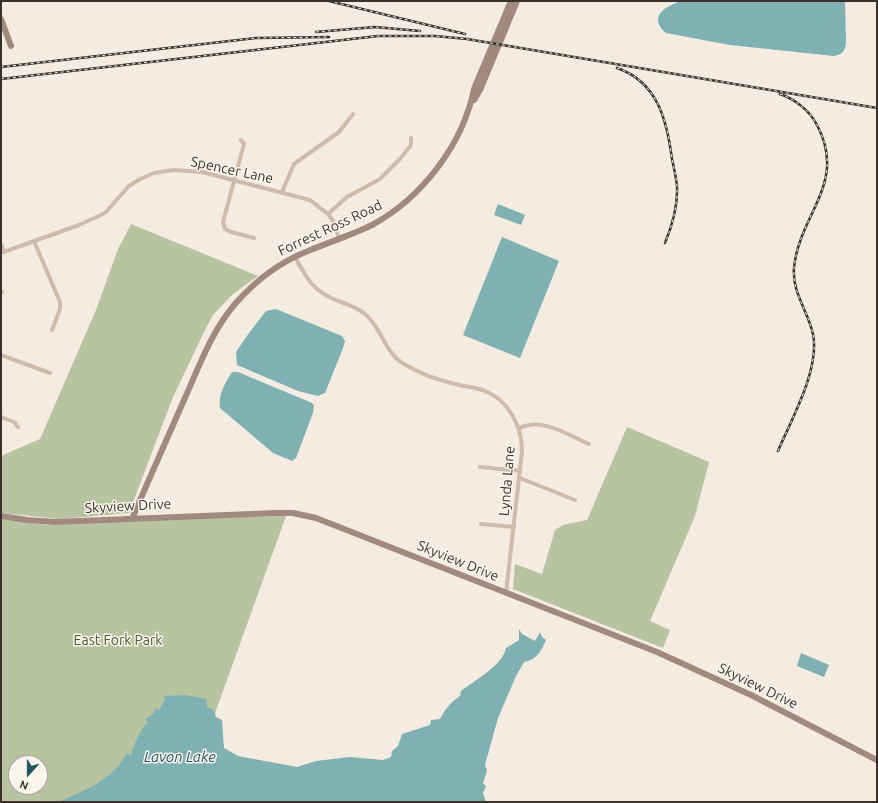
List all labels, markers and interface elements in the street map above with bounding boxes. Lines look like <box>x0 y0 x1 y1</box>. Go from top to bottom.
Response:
street label: Spencer Lane <box>189 153 275 187</box>
street label: Forrest Ross Road <box>275 196 385 260</box>
street label: Lynda Lane <box>496 445 518 517</box>
street label: Skyview Drive <box>84 495 172 517</box>
street label: Skyview Drive <box>415 537 501 585</box>
park label: East Fork Park <box>74 632 162 648</box>
street label: Skyview Drive <box>715 659 801 713</box>
water label: Lavon Lake <box>144 748 216 766</box>
north arrow <box>8 755 48 795</box>
text: N <box>18 778 30 792</box>

